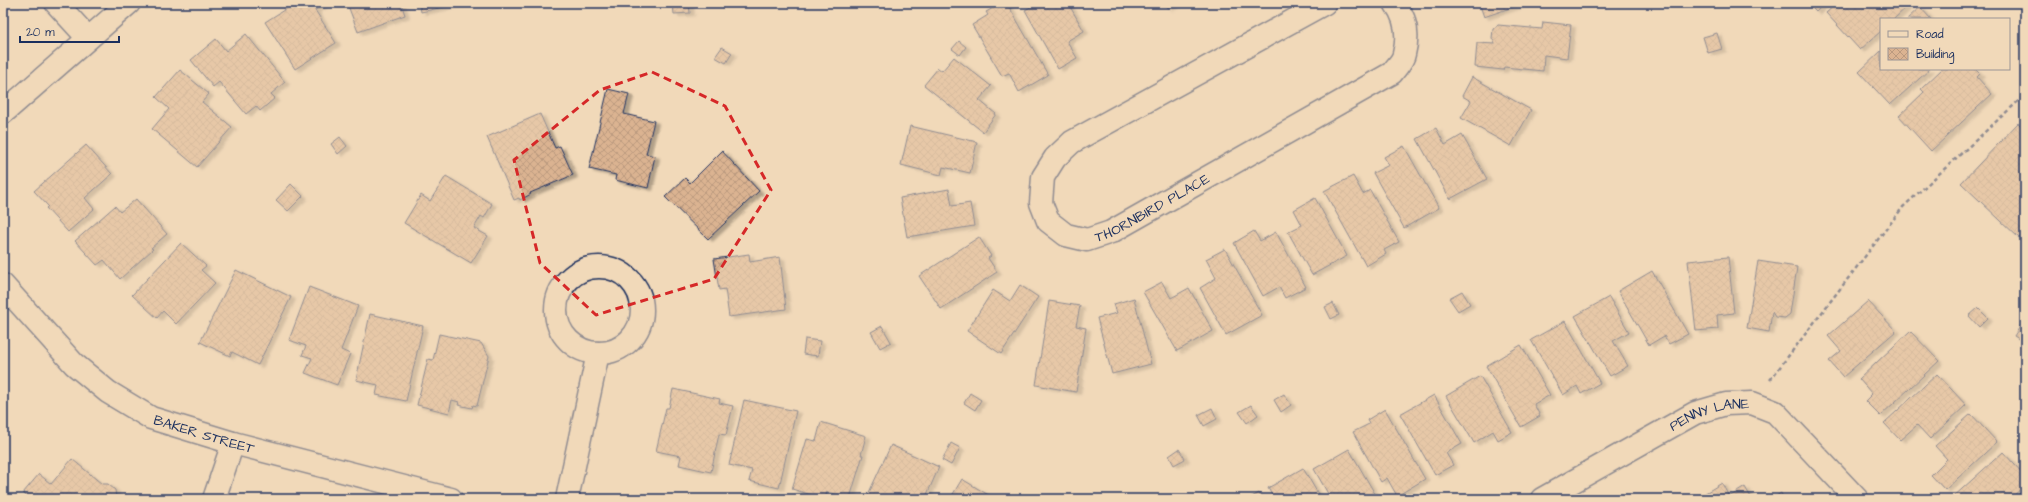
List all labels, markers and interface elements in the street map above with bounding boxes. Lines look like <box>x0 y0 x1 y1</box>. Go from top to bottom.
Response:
scale bar <box>20 18 119 44</box>
legend <box>1880 18 2010 70</box>
text: 20 m <box>26 24 55 41</box>
text: Road <box>1916 26 1944 43</box>
text: Building <box>1916 46 1954 64</box>
street label: THORNBIRD PLACE <box>1092 169 1214 248</box>
street label: PENNY LANE <box>1666 394 1750 436</box>
street label: BAKER STREET <box>151 410 257 459</box>

